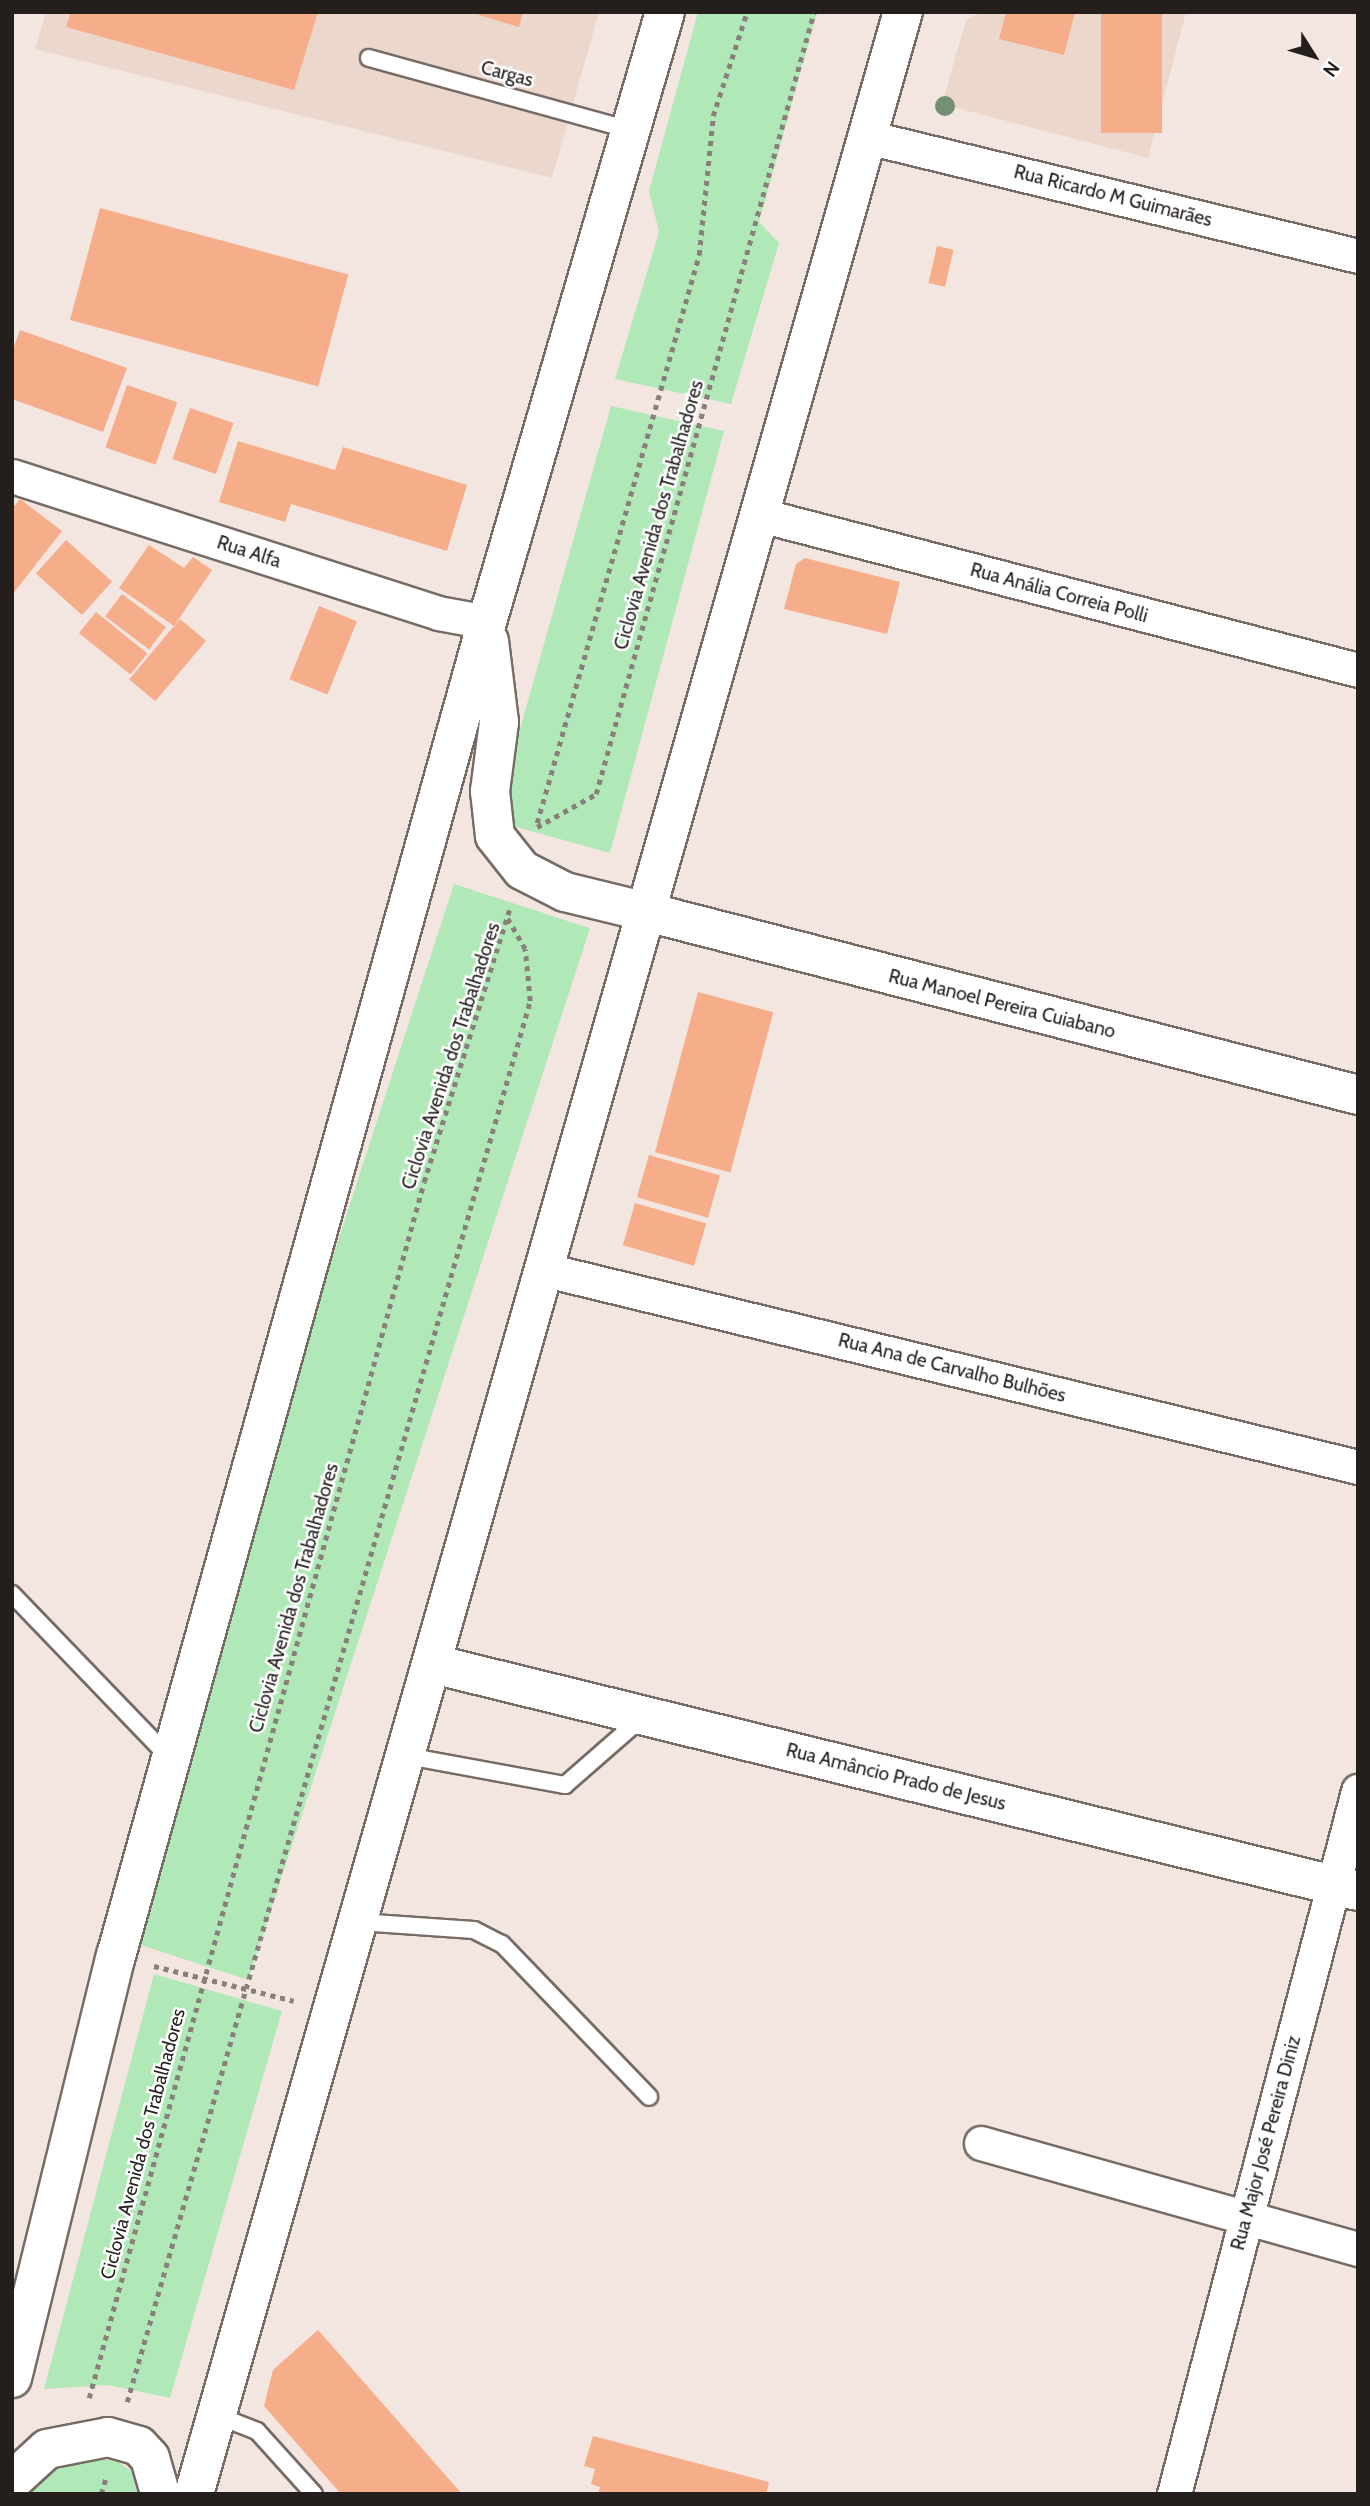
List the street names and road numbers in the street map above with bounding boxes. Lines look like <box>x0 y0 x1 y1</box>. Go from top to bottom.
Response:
street label: Cargas <box>478 56 536 92</box>
street label: Rua Ricardo M Guimarães <box>1012 160 1214 232</box>
street label: Ciclovia Avenida dos Trabalhadores <box>610 378 708 652</box>
street label: Rua Alfa <box>214 531 284 573</box>
street label: Rua Anália Correia Polli <box>968 558 1150 628</box>
street label: Ciclovia Avenida dos Trabalhadores <box>397 920 505 1192</box>
street label: Rua Manoel Pereira Cuiabano <box>886 965 1118 1043</box>
street label: Rua Ana de Carvalho Bulhões <box>836 1329 1068 1407</box>
street label: Ciclovia Avenida dos Trabalhadores <box>245 1461 343 1735</box>
street label: Rua Amâncio Prado de Jesus <box>784 1739 1008 1815</box>
street label: Ciclovia Avenida dos Trabalhadores <box>96 2006 190 2282</box>
street label: Rua Major José Pereira Diniz <box>1226 2033 1306 2253</box>

